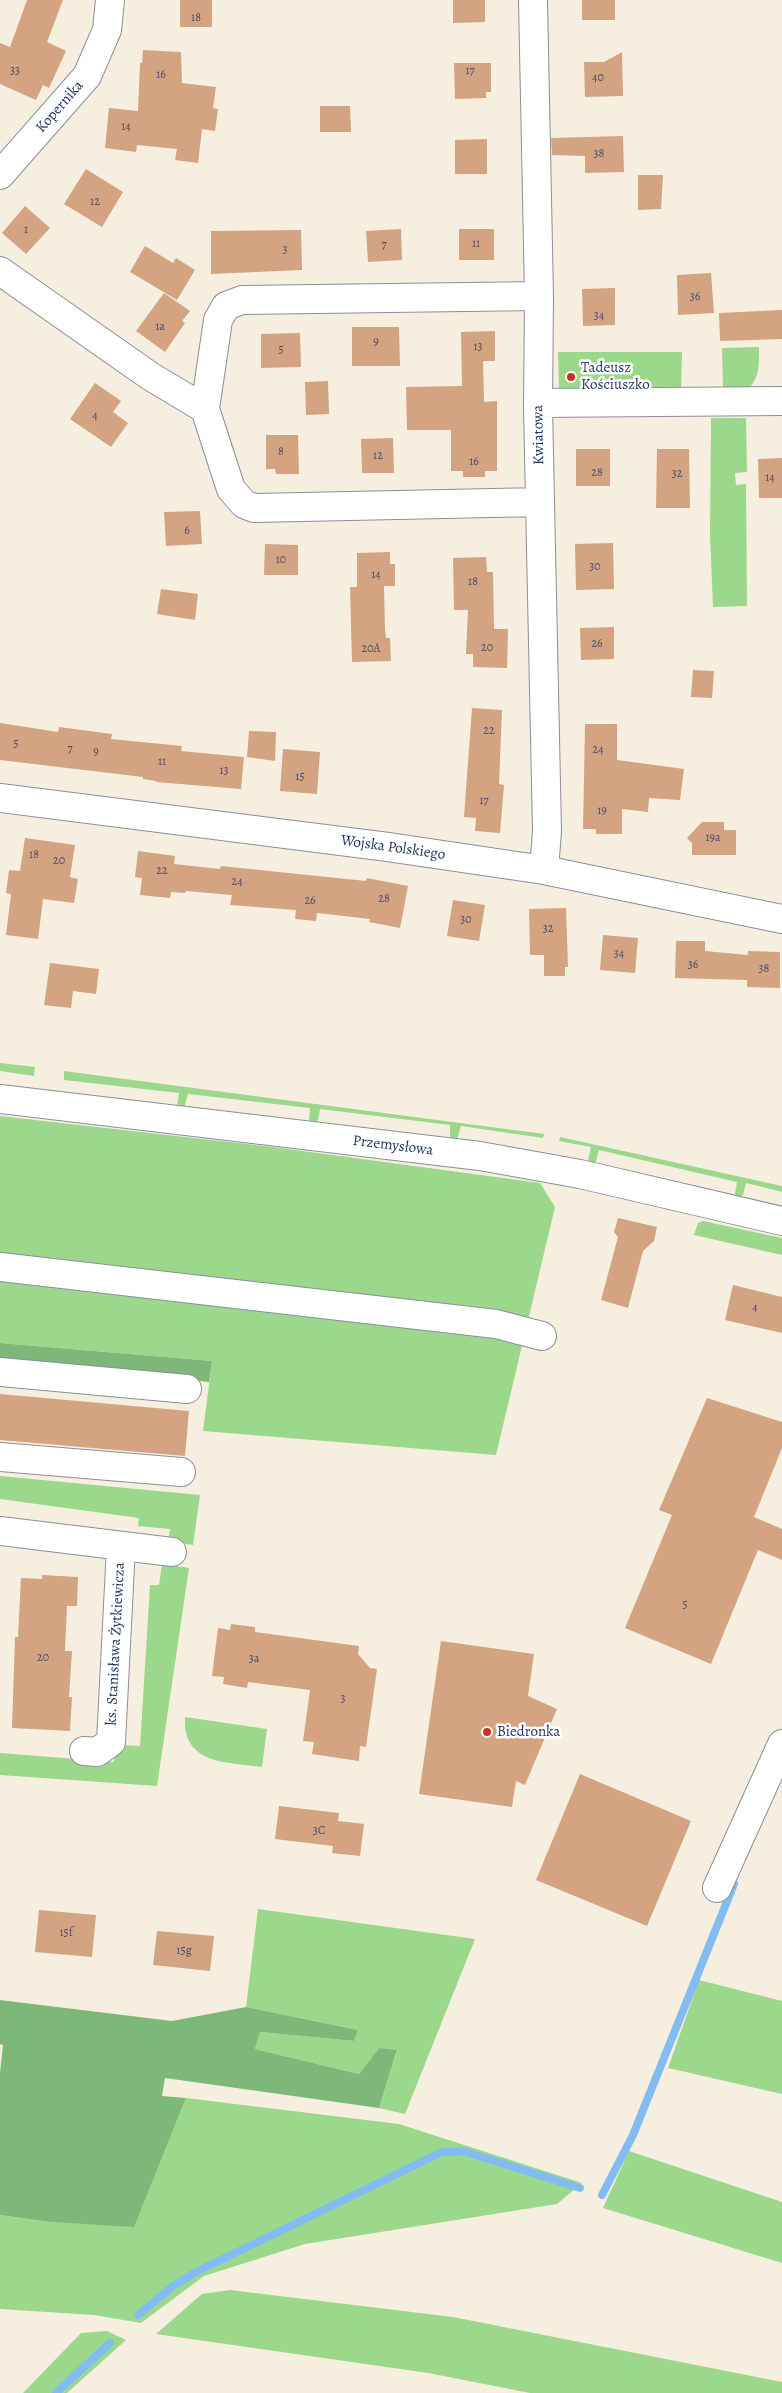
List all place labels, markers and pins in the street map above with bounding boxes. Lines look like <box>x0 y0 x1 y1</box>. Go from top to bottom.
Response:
place label: Tadeusz Kościuszko <box>581 359 650 394</box>
marker: Tadeusz Kościuszko <box>565 371 577 383</box>
place label: Biedronka <box>497 1723 560 1741</box>
marker: Biedronka <box>481 1726 493 1738</box>

